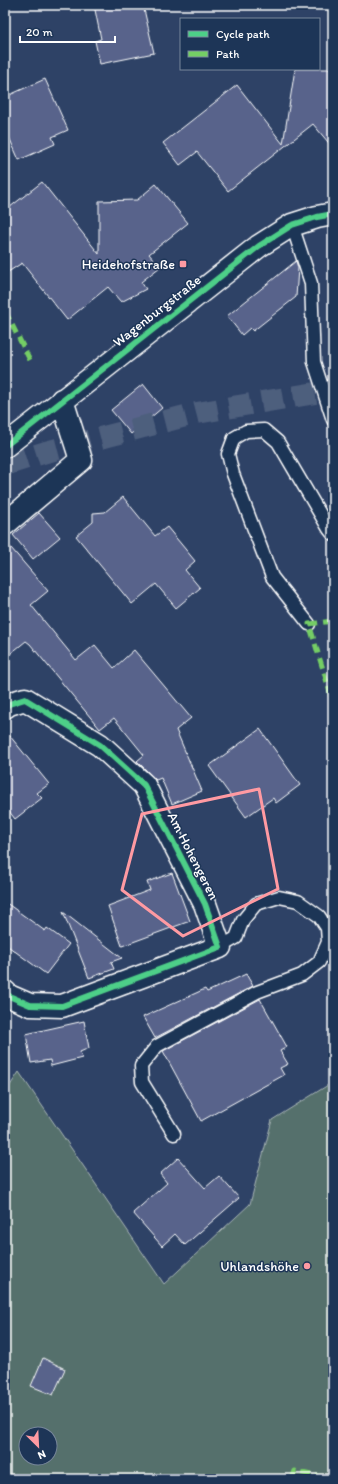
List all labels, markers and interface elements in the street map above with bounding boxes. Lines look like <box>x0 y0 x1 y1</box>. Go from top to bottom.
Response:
scale bar <box>20 18 115 44</box>
legend <box>180 18 320 70</box>
text: 20 m <box>26 25 53 39</box>
text: Cycle path <box>216 27 270 41</box>
text: Path <box>216 47 239 61</box>
place label: Heidehofstraße <box>82 256 175 273</box>
marker: Heidehofstraße <box>178 259 188 269</box>
street label: Wagenburgstraße <box>110 271 205 351</box>
street label: Am Hohengeren <box>164 809 222 903</box>
place label: Uhlandshöhe <box>220 1258 299 1275</box>
marker: Uhlandshöhe <box>302 1261 312 1271</box>
north arrow <box>18 1426 58 1466</box>
text: N <box>36 1447 48 1462</box>

